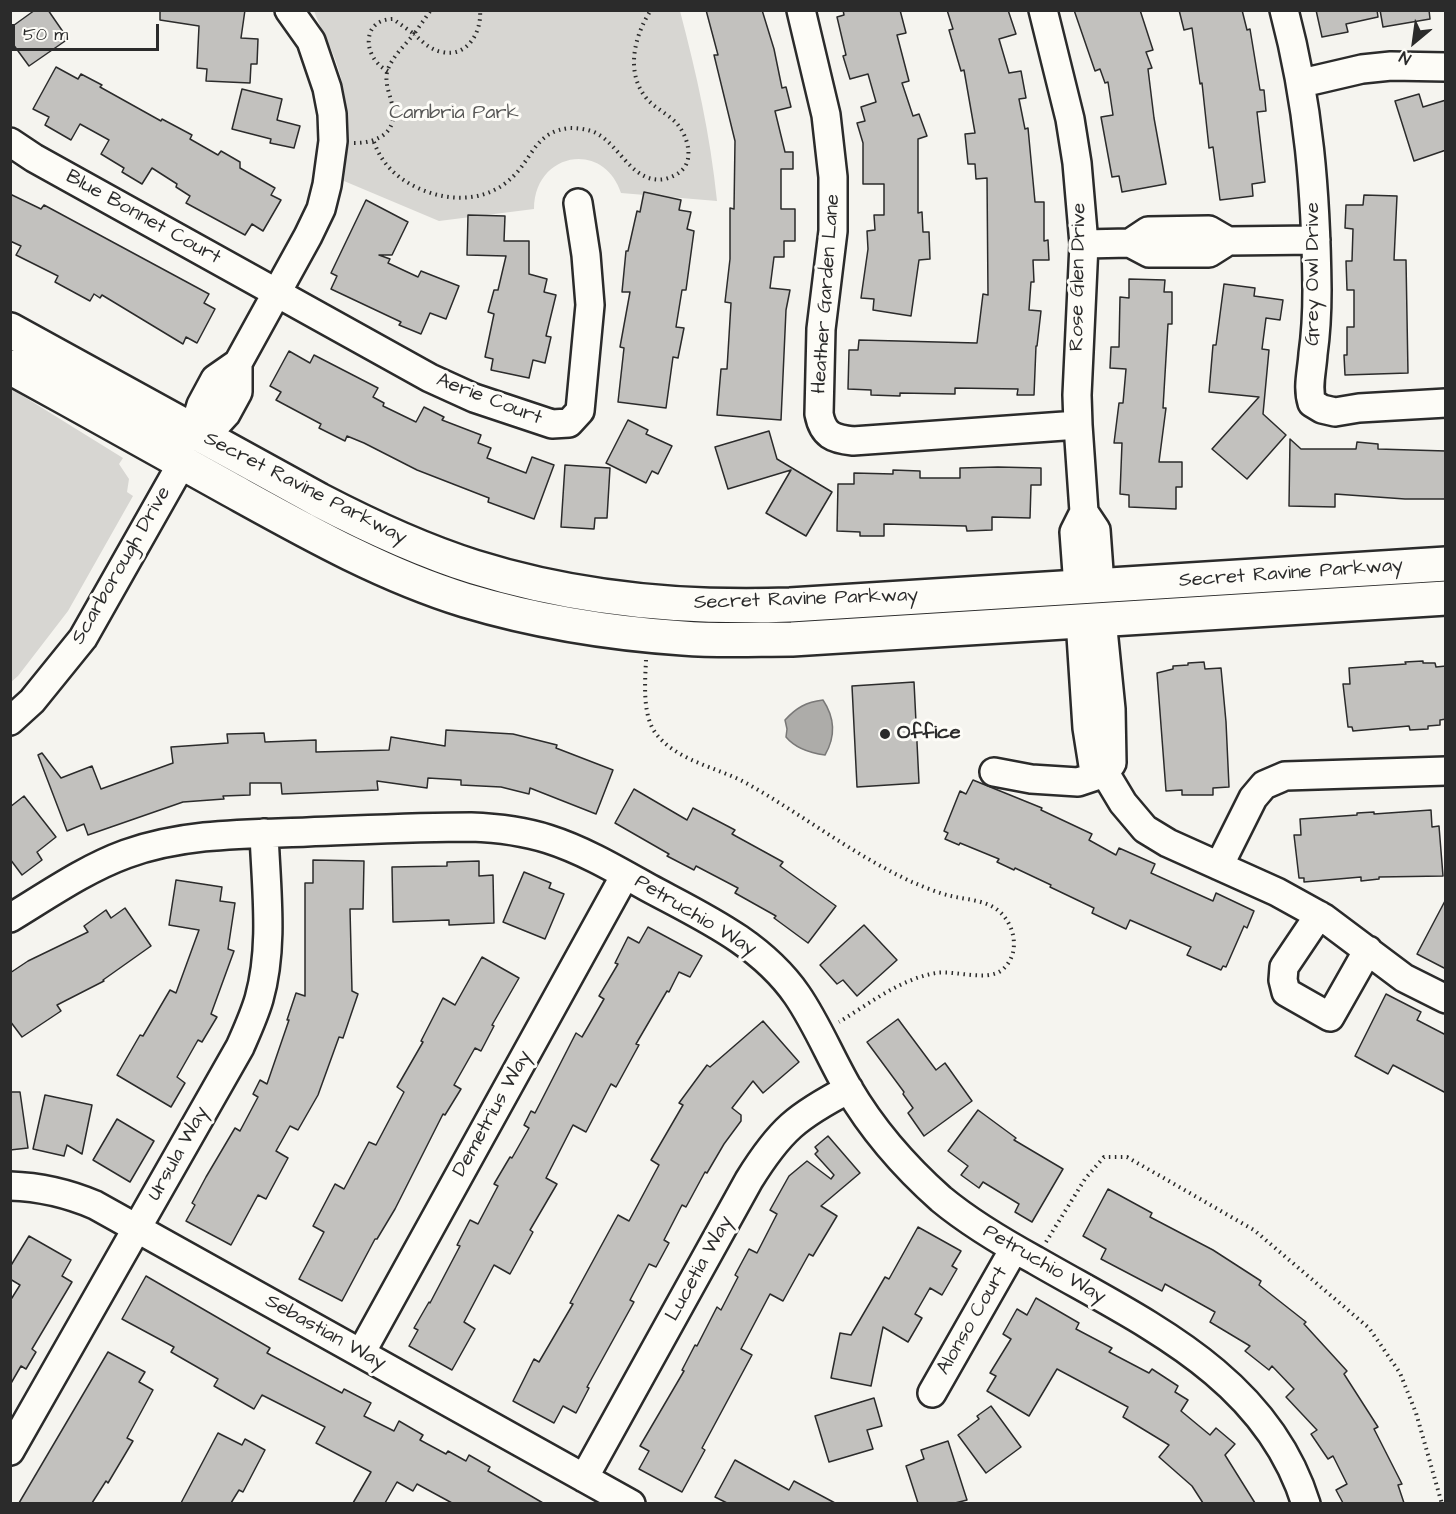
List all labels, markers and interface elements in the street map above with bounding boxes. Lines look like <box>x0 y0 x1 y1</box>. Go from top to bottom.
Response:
scale bar <box>15 12 162 50</box>
north arrow <box>1384 12 1444 72</box>
text: 50 m <box>23 22 68 47</box>
text: N <box>1396 46 1415 70</box>
park label: Cambria Park <box>389 102 519 126</box>
street label: Blue Bonnet Court <box>61 165 225 271</box>
street label: Heather Garden Lane <box>808 193 846 395</box>
street label: Grey Owl Drive <box>1302 202 1326 346</box>
street label: Rose Glen Drive <box>1066 203 1092 351</box>
street label: Aerie Court <box>433 369 545 431</box>
street label: Secret Ravine Parkway <box>200 427 410 551</box>
street label: Scarborough Drive <box>67 483 177 649</box>
street label: Secret Ravine Parkway <box>1178 554 1404 594</box>
street label: Secret Ravine Parkway <box>693 584 919 616</box>
place label: Office <box>897 722 961 746</box>
marker: Office <box>878 727 892 741</box>
street label: Petruchio Way <box>630 870 760 962</box>
street label: Demetrius Way <box>448 1047 538 1181</box>
street label: Ursula Way <box>143 1103 215 1205</box>
street label: Lucetia Way <box>661 1212 739 1326</box>
street label: Petruchio Way <box>978 1220 1110 1310</box>
street label: Alonso Court <box>932 1263 1014 1379</box>
street label: Sebastian Way <box>260 1290 390 1376</box>

